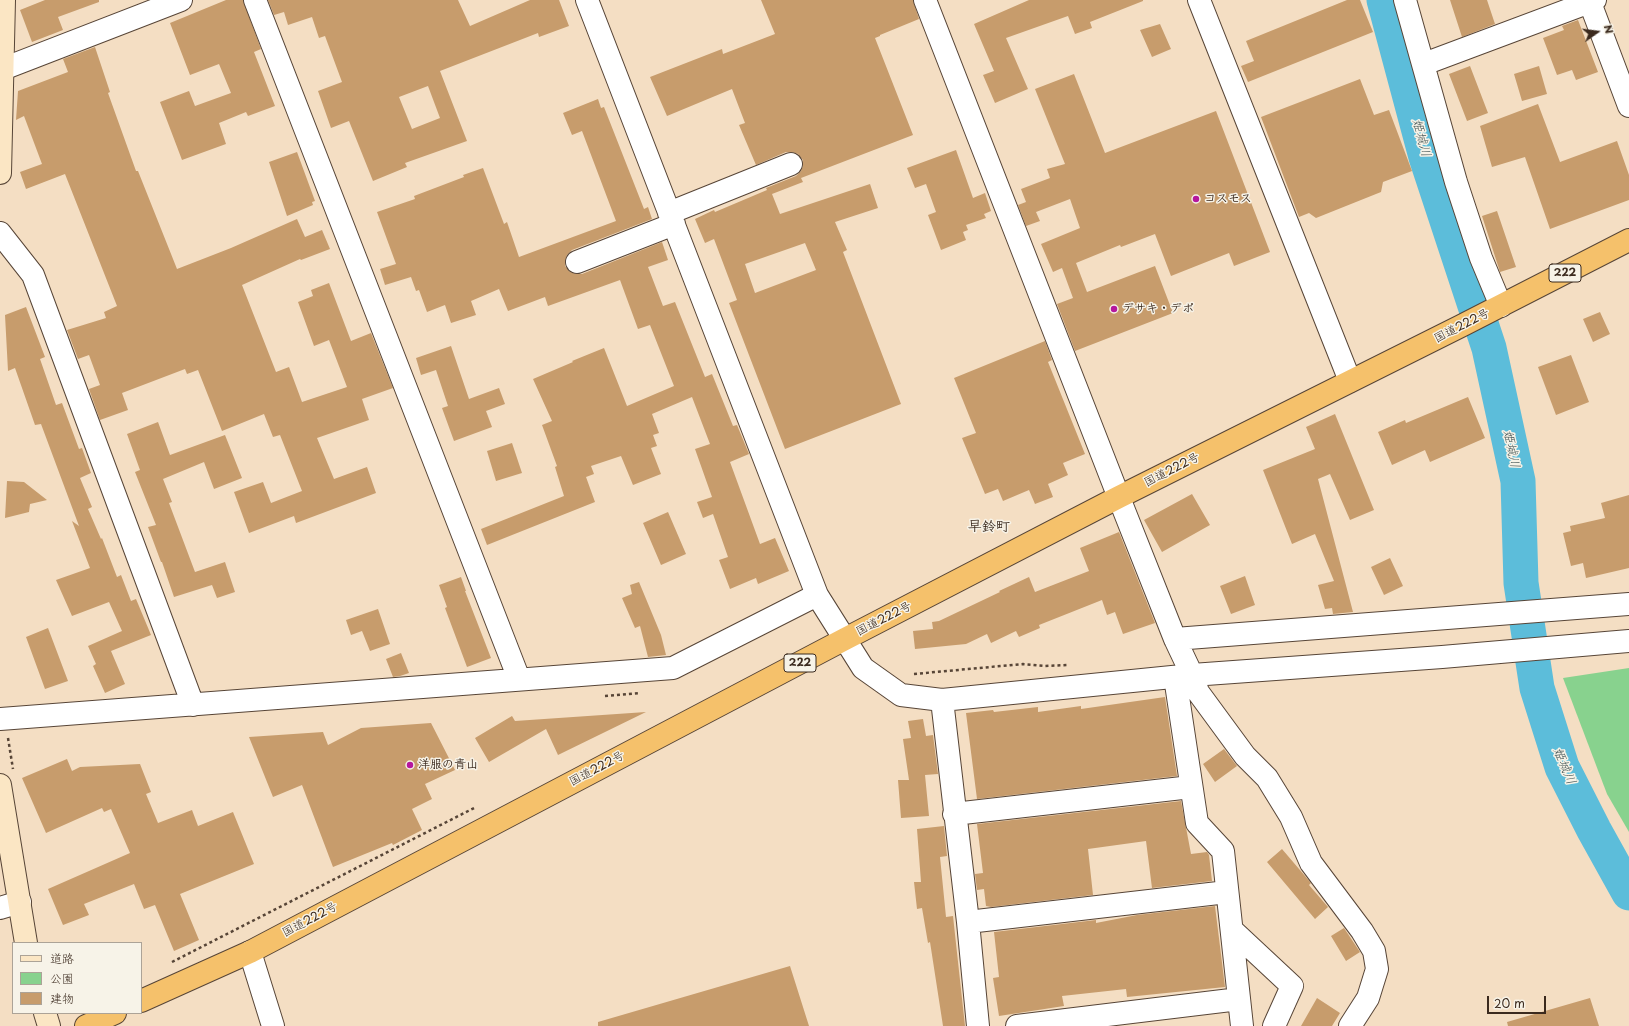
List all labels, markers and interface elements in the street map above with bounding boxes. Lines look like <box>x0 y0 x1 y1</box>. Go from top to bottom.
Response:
north arrow <box>1577 12 1617 52</box>
text: N <box>1600 23 1618 35</box>
water label: 姫城川 <box>1408 117 1434 159</box>
place label: コスモス <box>1204 192 1252 206</box>
marker: コスモス <box>1191 194 1201 204</box>
road number: 222 <box>1549 264 1581 282</box>
place label: デサキ・デポ <box>1122 302 1194 316</box>
marker: デサキ・デポ <box>1109 304 1119 314</box>
street label: 国道222号 <box>1432 306 1492 346</box>
water label: 姫城川 <box>1499 428 1523 470</box>
street label: 国道222号 <box>1142 450 1202 490</box>
district label: 早鈴町 <box>968 519 1010 535</box>
street label: 国道222号 <box>854 599 914 639</box>
road number: 222 <box>784 654 816 672</box>
water label: 姫城川 <box>1549 745 1579 787</box>
street label: 国道222号 <box>567 748 627 790</box>
place label: 洋服の青山 <box>418 758 478 772</box>
marker: 洋服の青山 <box>405 760 415 770</box>
street label: 国道222号 <box>280 899 340 941</box>
legend <box>12 942 142 1014</box>
text: 道路 <box>50 949 74 967</box>
text: 公園 <box>50 969 74 987</box>
scale bar <box>1489 988 1548 1014</box>
text: 建物 <box>50 989 74 1007</box>
text: 20 m <box>1494 994 1525 1012</box>

